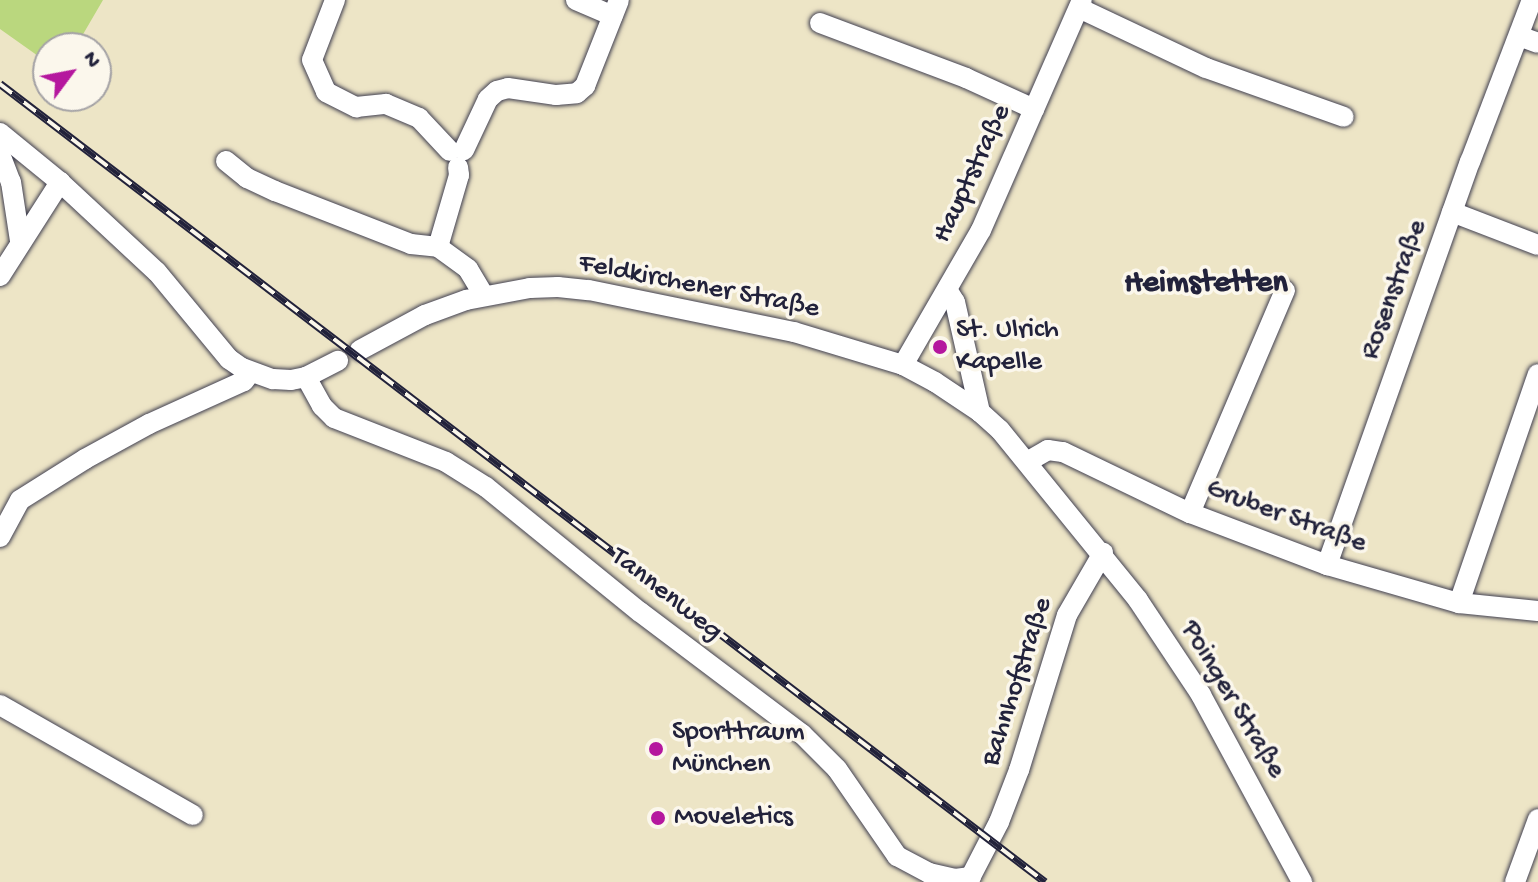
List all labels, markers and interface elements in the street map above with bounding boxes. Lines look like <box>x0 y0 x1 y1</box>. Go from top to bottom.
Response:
north arrow <box>32 32 112 112</box>
text: N <box>76 47 105 73</box>
street label: Hauptstraße <box>926 100 1020 248</box>
street label: Rosenstraße <box>1354 216 1436 364</box>
street label: Feldkirchener Straße <box>576 247 822 327</box>
district label: Heimstetten <box>1124 265 1288 303</box>
place label: St. Ulrich Kapelle <box>956 314 1059 380</box>
marker: St. Ulrich Kapelle <box>931 338 949 356</box>
street label: Gruber Straße <box>1201 473 1371 561</box>
street label: Tannenweg <box>603 541 729 649</box>
street label: Bahnhofstraße <box>975 594 1061 770</box>
street label: Poinger Straße <box>1172 615 1292 785</box>
place label: Sporttraum München <box>672 716 805 782</box>
marker: Sporttraum München <box>647 740 665 758</box>
place label: Moveletics <box>674 801 793 835</box>
marker: Moveletics <box>649 809 667 827</box>

